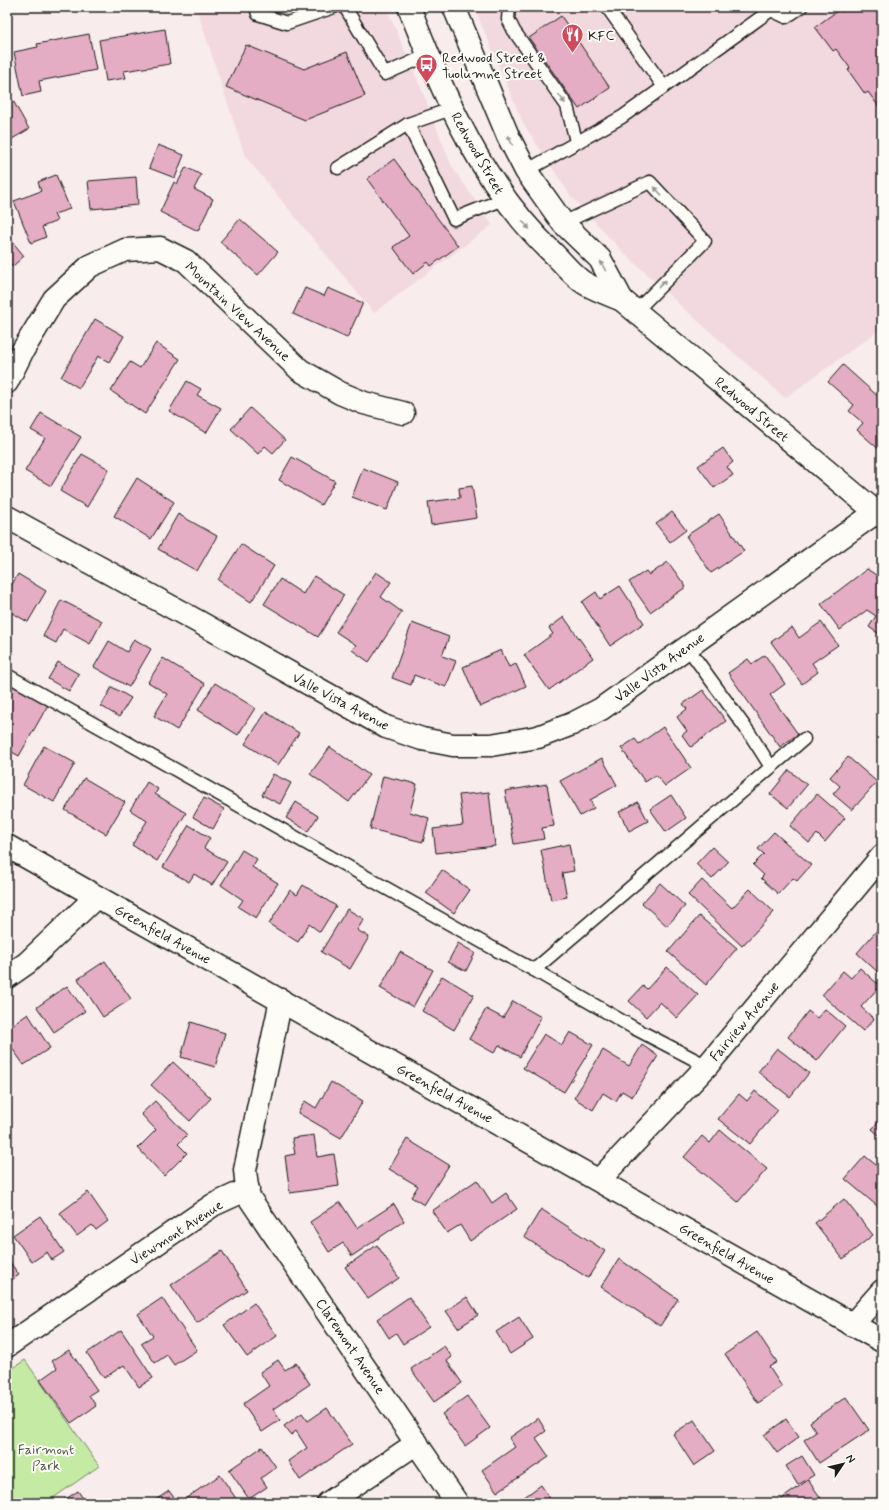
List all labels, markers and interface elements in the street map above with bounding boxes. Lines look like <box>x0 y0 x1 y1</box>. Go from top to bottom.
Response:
restaurant icon: KFC <box>560 22 586 55</box>
place label: KFC <box>588 27 614 45</box>
place label: Redwood Street & Tuolumne Street <box>442 49 546 83</box>
bus stop icon: Redwood Street & Tuolumne Street <box>414 52 440 85</box>
one-way arrow <box>558 94 566 105</box>
street label: Redwood Street <box>446 109 508 198</box>
one-way arrow <box>507 134 513 146</box>
one-way arrow <box>654 186 663 195</box>
one-way arrow <box>522 219 531 230</box>
street label: Mountain View Avenue <box>181 258 294 365</box>
one-way arrow <box>600 260 607 272</box>
one-way arrow <box>657 279 667 289</box>
street label: Redwood Street <box>710 373 792 446</box>
street label: Valle Vista Avenue <box>611 629 708 707</box>
street label: Valle Vista Avenue <box>289 669 392 735</box>
street label: Greenfield Avenue <box>111 901 214 969</box>
street label: Fairview Avenue <box>706 978 783 1065</box>
street label: Greenfield Avenue <box>393 1060 496 1128</box>
street label: Viewmont Avenue <box>127 1196 227 1270</box>
street label: Greenfield Avenue <box>675 1219 778 1289</box>
street label: Claremont Avenue <box>311 1295 389 1398</box>
park label: Fairmont Park <box>18 1441 74 1475</box>
north arrow <box>823 1444 863 1484</box>
text: N <box>843 1452 858 1466</box>

